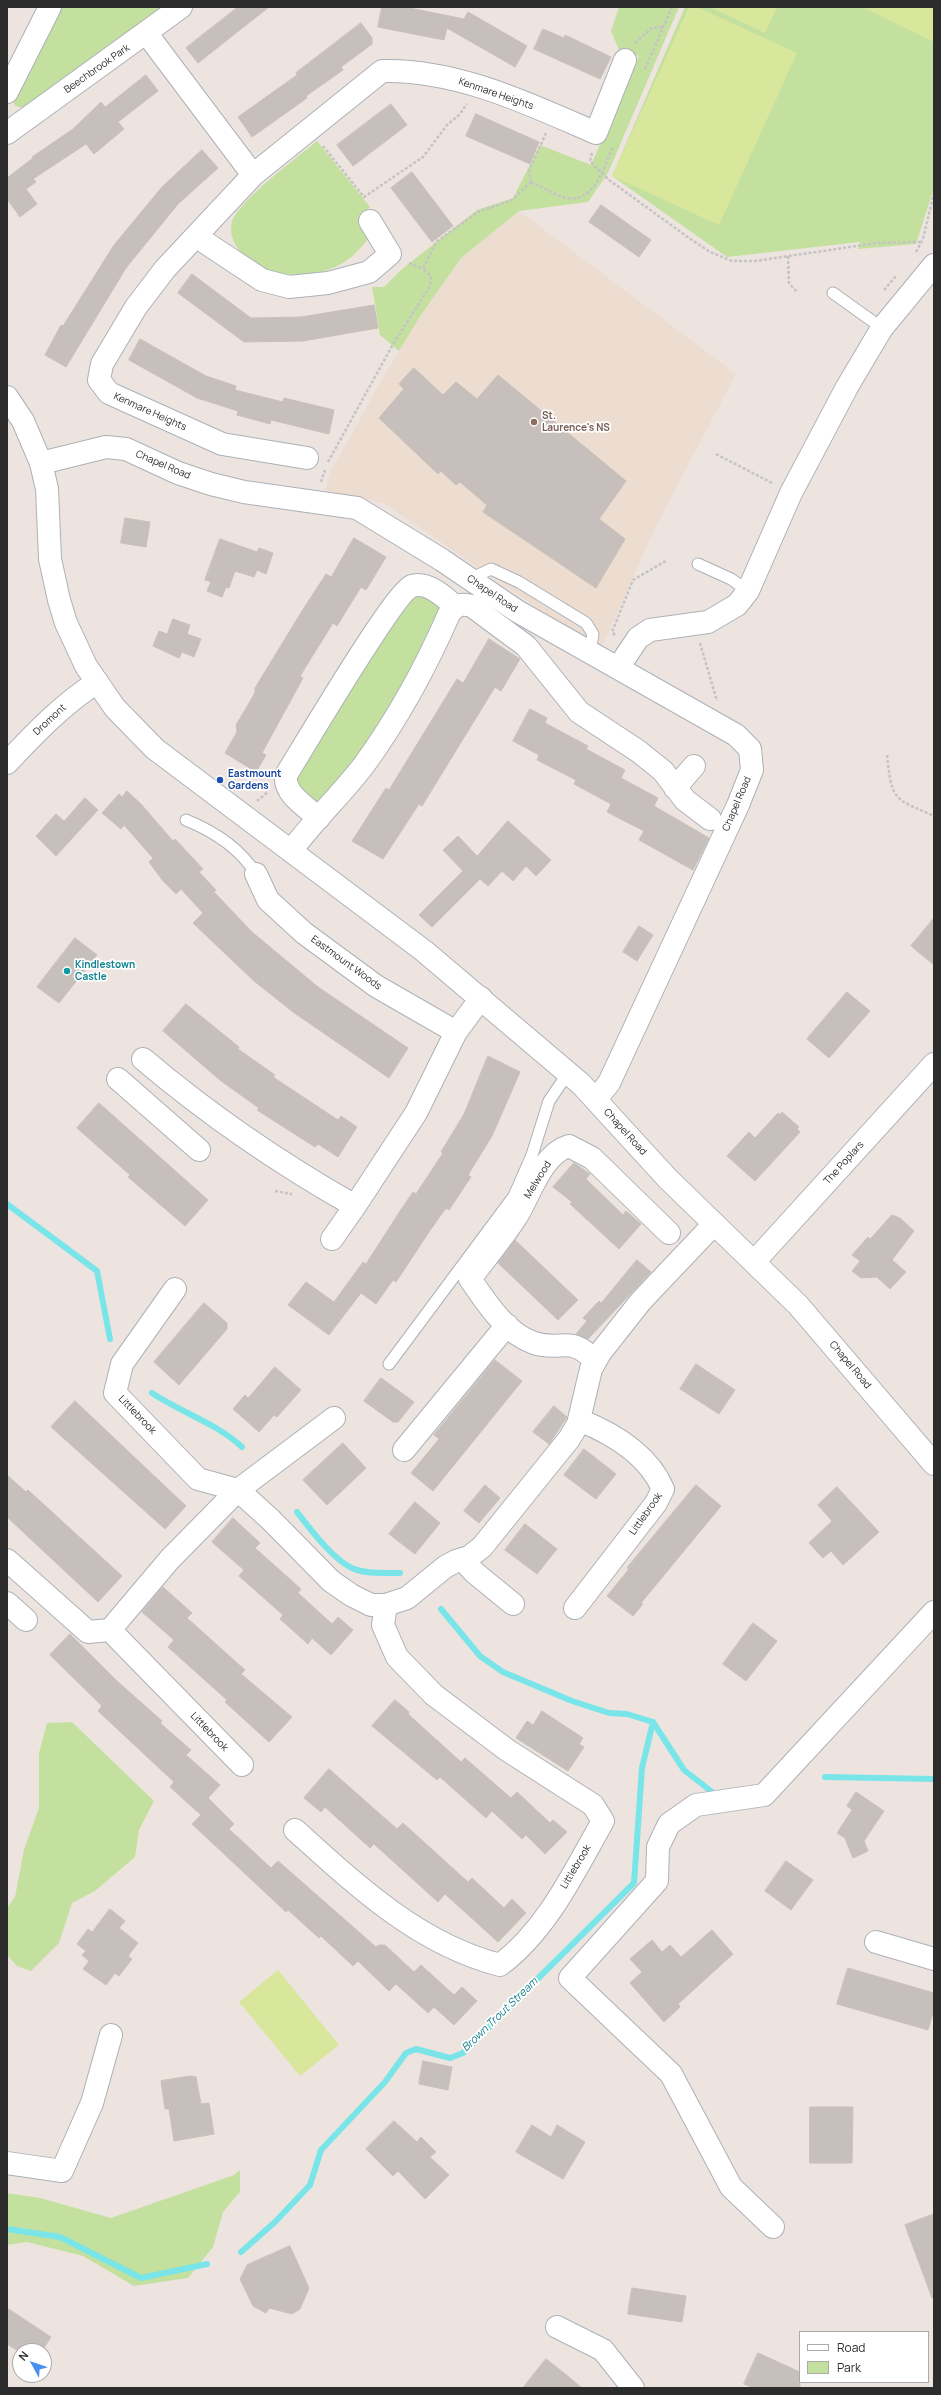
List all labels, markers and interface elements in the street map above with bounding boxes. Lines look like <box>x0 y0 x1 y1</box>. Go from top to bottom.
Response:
street label: Beechbrook Park <box>62 42 132 96</box>
street label: Kenmare Heights <box>457 76 535 112</box>
street label: Kenmare Heights <box>112 391 188 433</box>
place label: St. Laurence's NS <box>542 410 610 434</box>
marker: St. Laurence's NS <box>529 417 539 427</box>
street label: Chapel Road <box>134 448 192 482</box>
street label: Chapel Road <box>464 573 520 615</box>
street label: Dromont <box>31 702 69 738</box>
place label: Eastmount Gardens <box>228 768 281 792</box>
marker: Eastmount Gardens <box>215 775 225 785</box>
street label: Chapel Road <box>720 775 754 833</box>
street label: Eastmount Woods <box>308 933 384 993</box>
place label: Kindlestown Castle <box>75 959 135 982</box>
marker: Kindlestown Castle <box>62 966 72 976</box>
street label: Chapel Road <box>601 1106 649 1158</box>
street label: The Poplars <box>821 1139 867 1187</box>
street label: Melwood <box>522 1159 554 1201</box>
street label: Chapel Road <box>827 1339 873 1391</box>
street label: Littlebrook <box>116 1393 158 1437</box>
street label: Littlebrook <box>627 1490 665 1538</box>
street label: Littlebrook <box>188 1710 230 1754</box>
street label: Littlebrook <box>558 1843 594 1891</box>
water label: Brown Trout Stream <box>459 1975 541 2055</box>
legend <box>799 2331 929 2383</box>
text: Road <box>837 2339 865 2356</box>
north arrow <box>12 2343 52 2383</box>
text: N <box>15 2348 31 2363</box>
text: Park <box>837 2359 861 2376</box>

